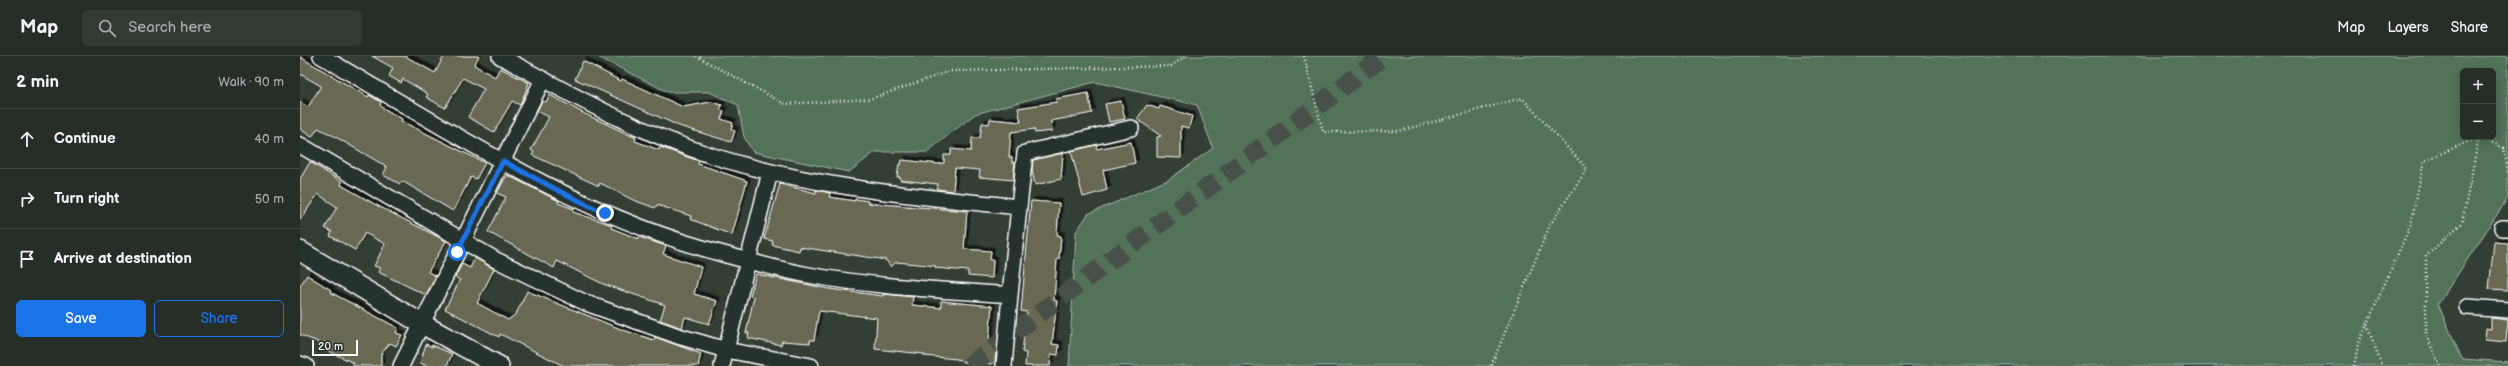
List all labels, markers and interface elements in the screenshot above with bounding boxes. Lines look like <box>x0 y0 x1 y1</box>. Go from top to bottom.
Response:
search box <box>82 10 362 46</box>
text: Map <box>20 16 58 39</box>
icon: search <box>96 17 118 39</box>
text: Search here <box>128 18 211 37</box>
text: Map <box>2337 19 2365 36</box>
text: Layers <box>2387 19 2429 36</box>
text: Share <box>2451 19 2488 36</box>
map controls <box>2460 68 2496 140</box>
button: + <box>2460 68 2496 104</box>
text: 2 min <box>16 72 59 92</box>
text: Walk · 90 m <box>218 74 284 90</box>
button: − <box>2460 104 2496 140</box>
icon: ahead <box>16 128 38 150</box>
text: Continue <box>54 129 116 148</box>
text: 40 m <box>254 131 284 147</box>
icon: right <box>16 188 38 210</box>
text: Turn right <box>54 189 119 208</box>
text: 50 m <box>255 191 284 207</box>
route end <box>596 204 614 222</box>
route start <box>448 243 466 261</box>
icon: arrive <box>16 248 38 270</box>
text: Arrive at destination <box>54 249 192 268</box>
button: Save <box>16 300 146 337</box>
button: Share <box>154 300 284 337</box>
scale bar <box>312 338 358 357</box>
text: 20 m <box>318 340 343 353</box>

